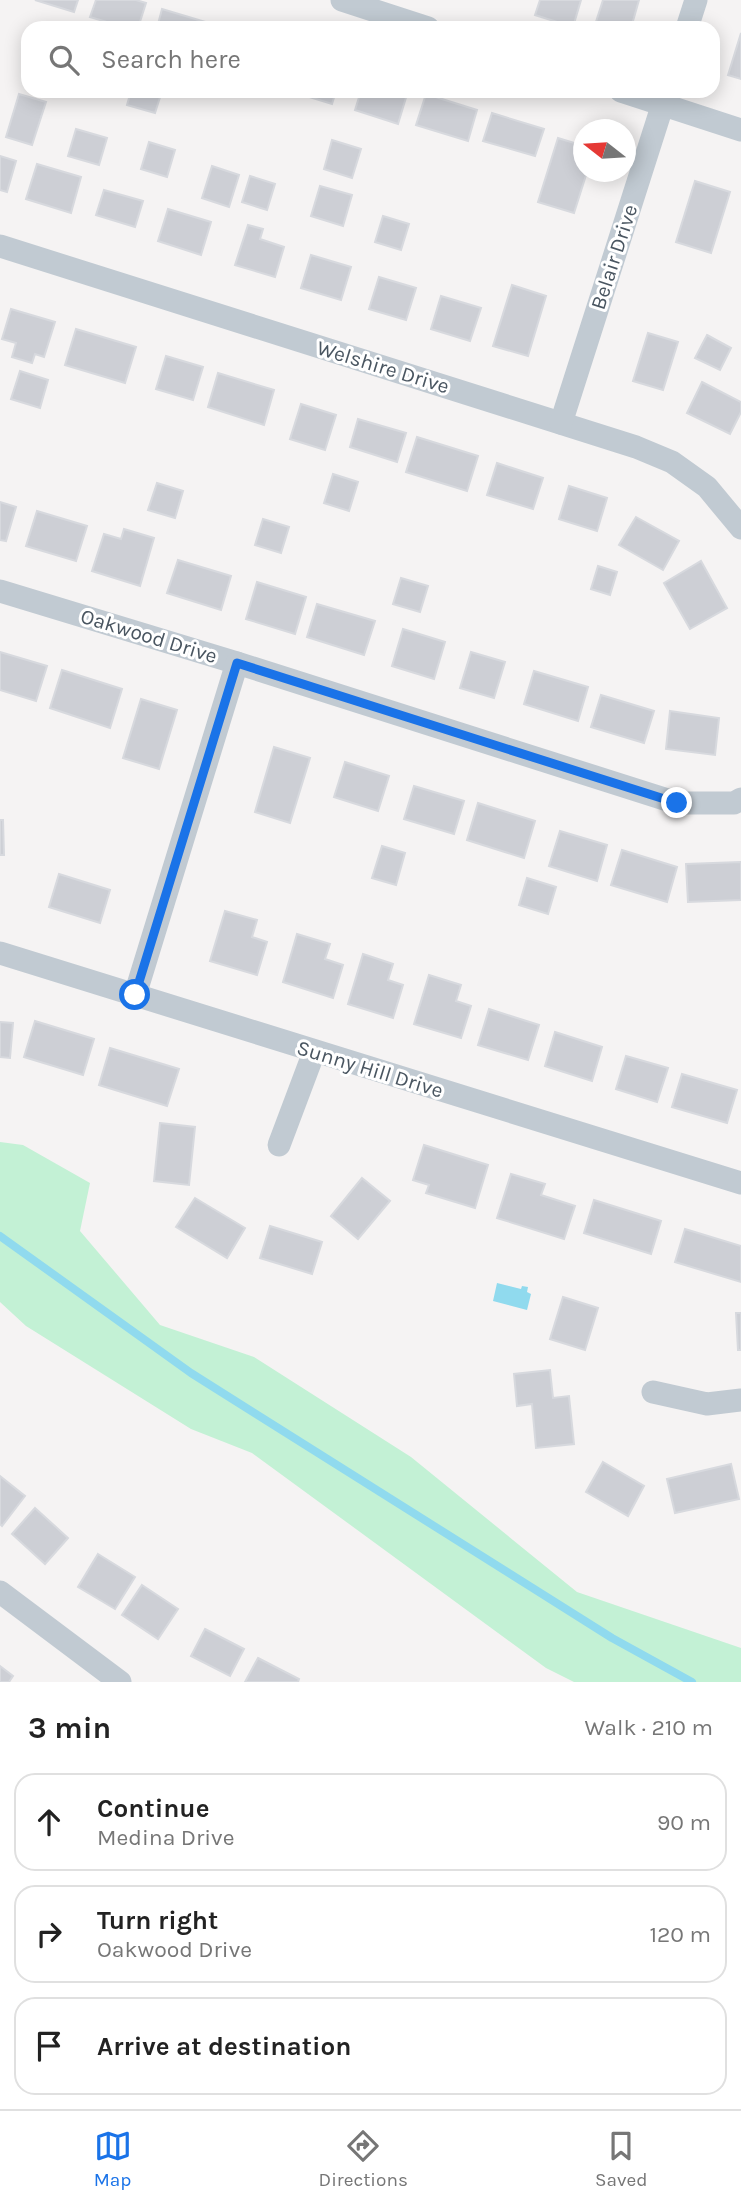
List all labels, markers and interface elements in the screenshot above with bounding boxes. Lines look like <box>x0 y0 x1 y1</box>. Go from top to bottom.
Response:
search box <box>21 21 720 98</box>
icon: search <box>45 41 83 79</box>
text: Search here <box>101 44 241 75</box>
north arrow <box>573 119 636 182</box>
street label: Belair Drive <box>586 201 642 313</box>
street label: Welshire Drive <box>314 335 452 399</box>
street label: Oakwood Drive <box>78 604 220 668</box>
route end <box>661 787 692 818</box>
route start <box>119 979 150 1010</box>
street label: Sunny Hill Drive <box>294 1035 446 1103</box>
text: 3 min <box>28 1710 111 1746</box>
text: Walk · 210 m <box>585 1714 713 1741</box>
text: Continue <box>97 1793 209 1824</box>
icon: ahead <box>30 1803 68 1841</box>
text: 90 m <box>657 1809 711 1836</box>
text: Medina Drive <box>97 1824 235 1851</box>
text: Turn right <box>97 1905 218 1936</box>
icon: right <box>30 1915 68 1953</box>
text: 120 m <box>649 1921 711 1948</box>
text: Oakwood Drive <box>97 1936 252 1963</box>
icon: arrive <box>30 2027 68 2065</box>
text: Arrive at destination <box>97 2031 351 2062</box>
tab: Map <box>94 2127 132 2191</box>
tab: Directions <box>319 2127 408 2191</box>
tab: Saved <box>595 2127 647 2191</box>

